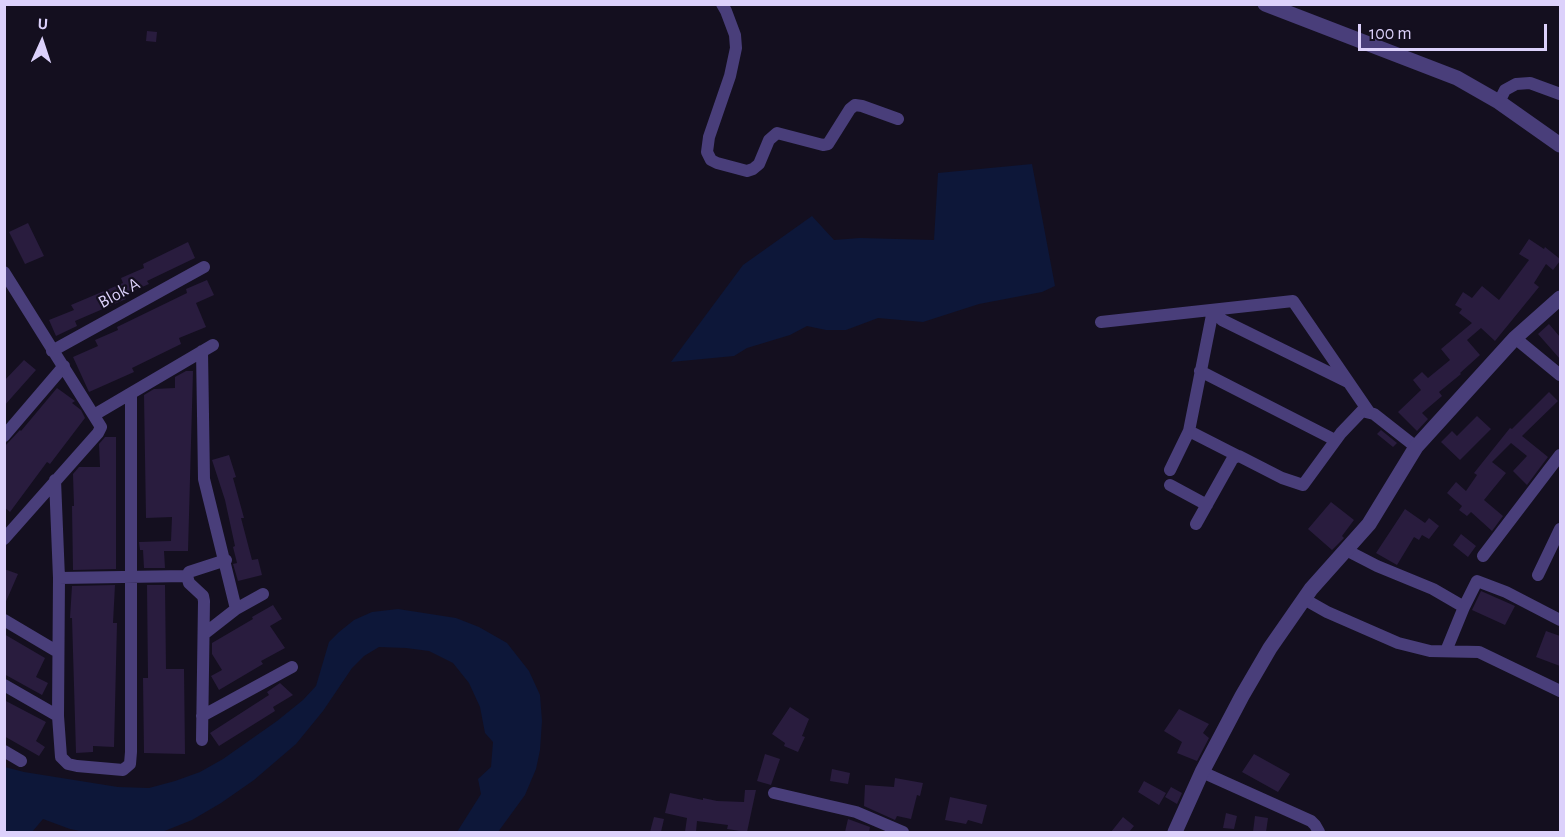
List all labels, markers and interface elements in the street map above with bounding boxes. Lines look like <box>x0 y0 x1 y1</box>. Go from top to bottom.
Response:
north arrow <box>12 12 72 72</box>
scale bar <box>1361 12 1550 50</box>
text: U <box>37 16 48 32</box>
text: 100 m <box>1369 25 1412 43</box>
street label: Blok A <box>94 273 144 313</box>

